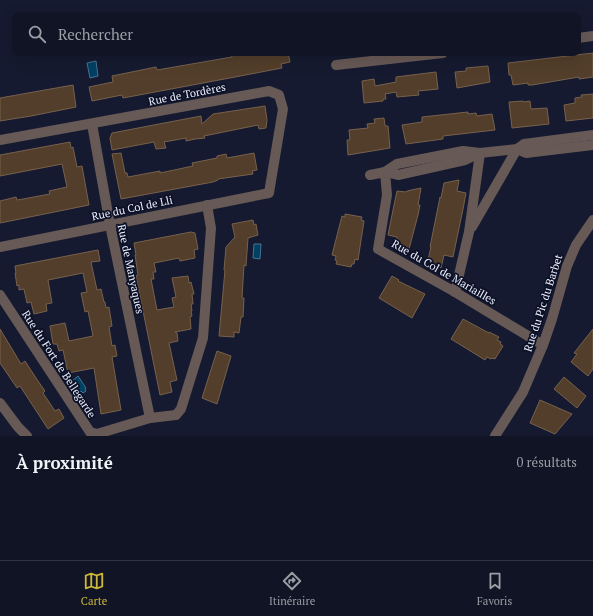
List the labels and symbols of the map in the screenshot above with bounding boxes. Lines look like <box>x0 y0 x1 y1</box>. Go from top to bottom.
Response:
street label: Rue de Tordères <box>147 80 227 108</box>
street label: Rue du Col de Lli <box>90 193 174 223</box>
street label: Rue de Manyaques <box>115 223 147 315</box>
street label: Rue du Col de Mariailles <box>389 236 499 308</box>
street label: Rue du Pic du Barbet <box>521 253 565 353</box>
street label: Rue du Fort de Bellegarde <box>19 308 99 421</box>

